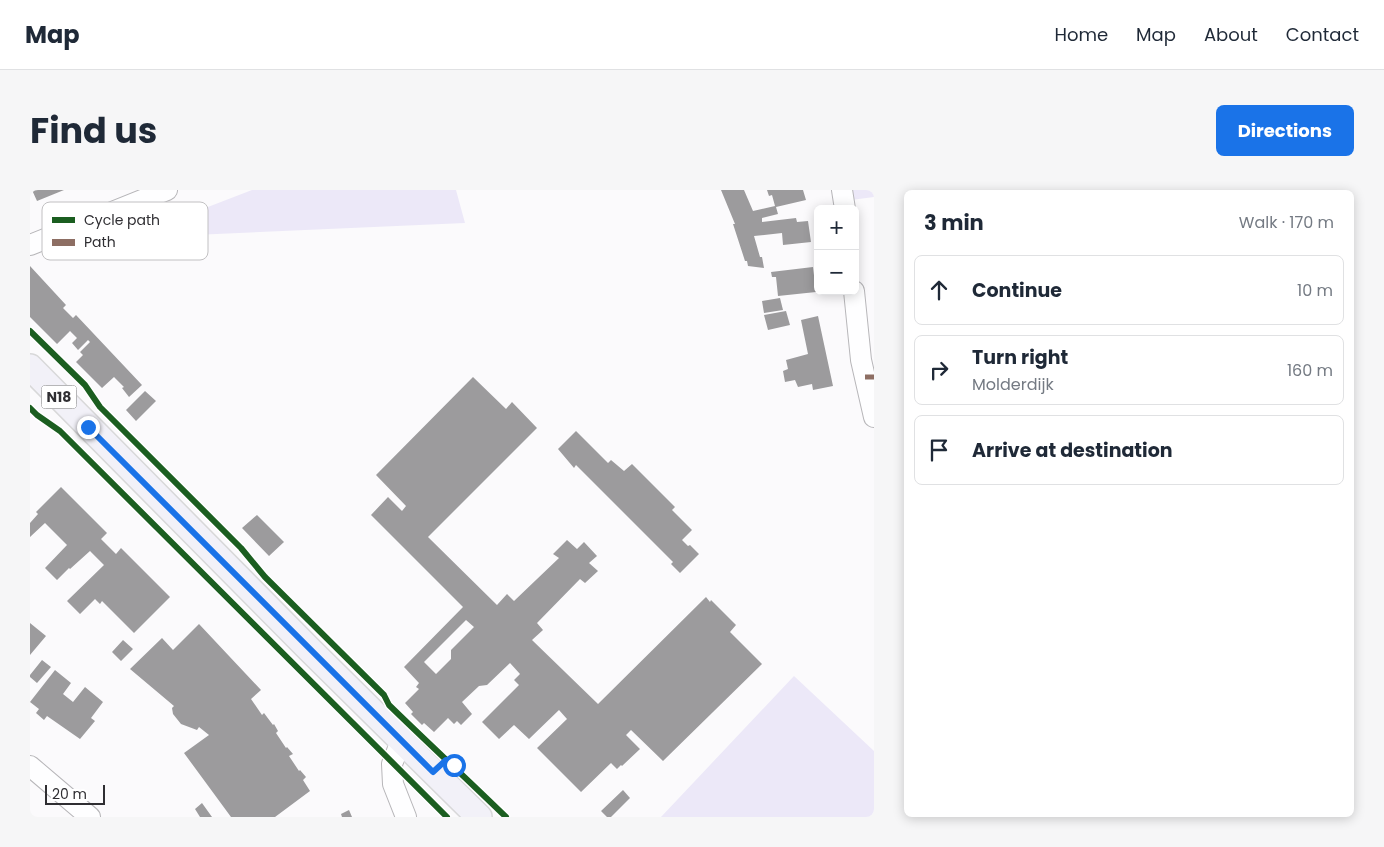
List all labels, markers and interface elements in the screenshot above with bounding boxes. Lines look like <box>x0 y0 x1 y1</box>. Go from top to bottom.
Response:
text: Map <box>25 18 80 51</box>
text: Home <box>1054 22 1108 47</box>
text: Map <box>1136 22 1176 47</box>
text: About <box>1204 22 1258 47</box>
text: Contact <box>1286 22 1359 47</box>
button: Directions <box>1216 105 1354 156</box>
text: Find us <box>30 106 157 155</box>
legend <box>42 202 208 260</box>
map controls <box>814 205 859 295</box>
button: + <box>814 205 859 250</box>
text: 3 min <box>924 208 984 237</box>
text: Cycle path <box>84 210 160 230</box>
text: Walk · 170 m <box>1239 211 1334 234</box>
text: Path <box>84 232 116 252</box>
button: − <box>814 250 859 295</box>
icon: ahead <box>925 276 953 304</box>
text: Continue <box>972 277 1062 304</box>
text: 10 m <box>1297 279 1333 302</box>
text: Turn right <box>972 344 1068 371</box>
icon: right <box>925 356 953 384</box>
text: 160 m <box>1287 359 1333 382</box>
text: Molderdijk <box>972 373 1054 396</box>
road number: N18 <box>42 386 76 408</box>
route end <box>77 416 100 439</box>
icon: arrive <box>925 436 953 464</box>
text: Arrive at destination <box>972 437 1173 464</box>
route start <box>443 754 466 777</box>
scale bar <box>45 782 105 805</box>
text: 20 m <box>52 784 87 804</box>

